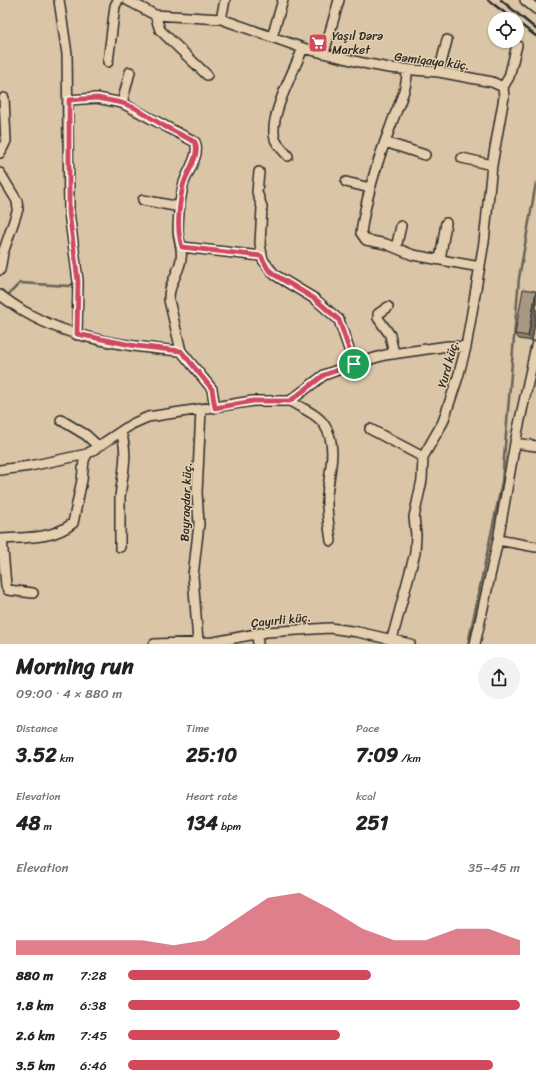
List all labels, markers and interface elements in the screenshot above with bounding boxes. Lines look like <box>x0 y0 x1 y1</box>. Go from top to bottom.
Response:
map controls <box>488 12 524 48</box>
button: locate <box>488 12 524 48</box>
place label: Yaşıl Dərə Market <box>332 25 383 61</box>
supermarket icon: Yaşıl Dərə Market <box>307 32 329 54</box>
street label: Gəmiqaya küç. <box>393 45 471 77</box>
street label: Yurd küç. <box>431 338 465 390</box>
pin <box>337 347 371 381</box>
icon: arrive <box>343 353 365 375</box>
street label: Bayraqdar küç. <box>174 462 198 542</box>
street label: Çayırli küç. <box>250 606 312 634</box>
text: Morning run <box>16 647 134 686</box>
button: share <box>478 657 520 699</box>
text: 09:00 · 4 × 880 m <box>16 682 122 705</box>
text: Distance <box>16 719 58 738</box>
text: Time <box>186 719 209 738</box>
text: Pace <box>356 719 379 738</box>
text: 3.52 <box>16 738 57 773</box>
text: 25:10 <box>186 738 237 773</box>
text: 7:09 <box>356 738 398 773</box>
text: km <box>57 749 74 768</box>
text: /km <box>398 749 421 768</box>
text: Elevation <box>16 787 61 806</box>
text: Heart rate <box>186 787 238 806</box>
text: kcal <box>356 787 376 806</box>
text: 48 <box>16 806 41 841</box>
text: 134 <box>186 806 218 841</box>
text: 251 <box>356 806 388 841</box>
text: m <box>41 817 52 836</box>
text: bpm <box>218 817 241 836</box>
text: Elevation <box>16 856 69 879</box>
text: 35–45 m <box>468 856 520 879</box>
text: 880 m <box>16 964 53 987</box>
text: 7:28 <box>80 964 107 987</box>
text: 1.8 km <box>16 994 54 1017</box>
text: 6:38 <box>80 994 106 1017</box>
text: 2.6 km <box>16 1024 55 1047</box>
text: 7:45 <box>80 1024 107 1047</box>
text: 3.5 km <box>16 1054 55 1077</box>
text: 6:46 <box>80 1054 107 1077</box>

